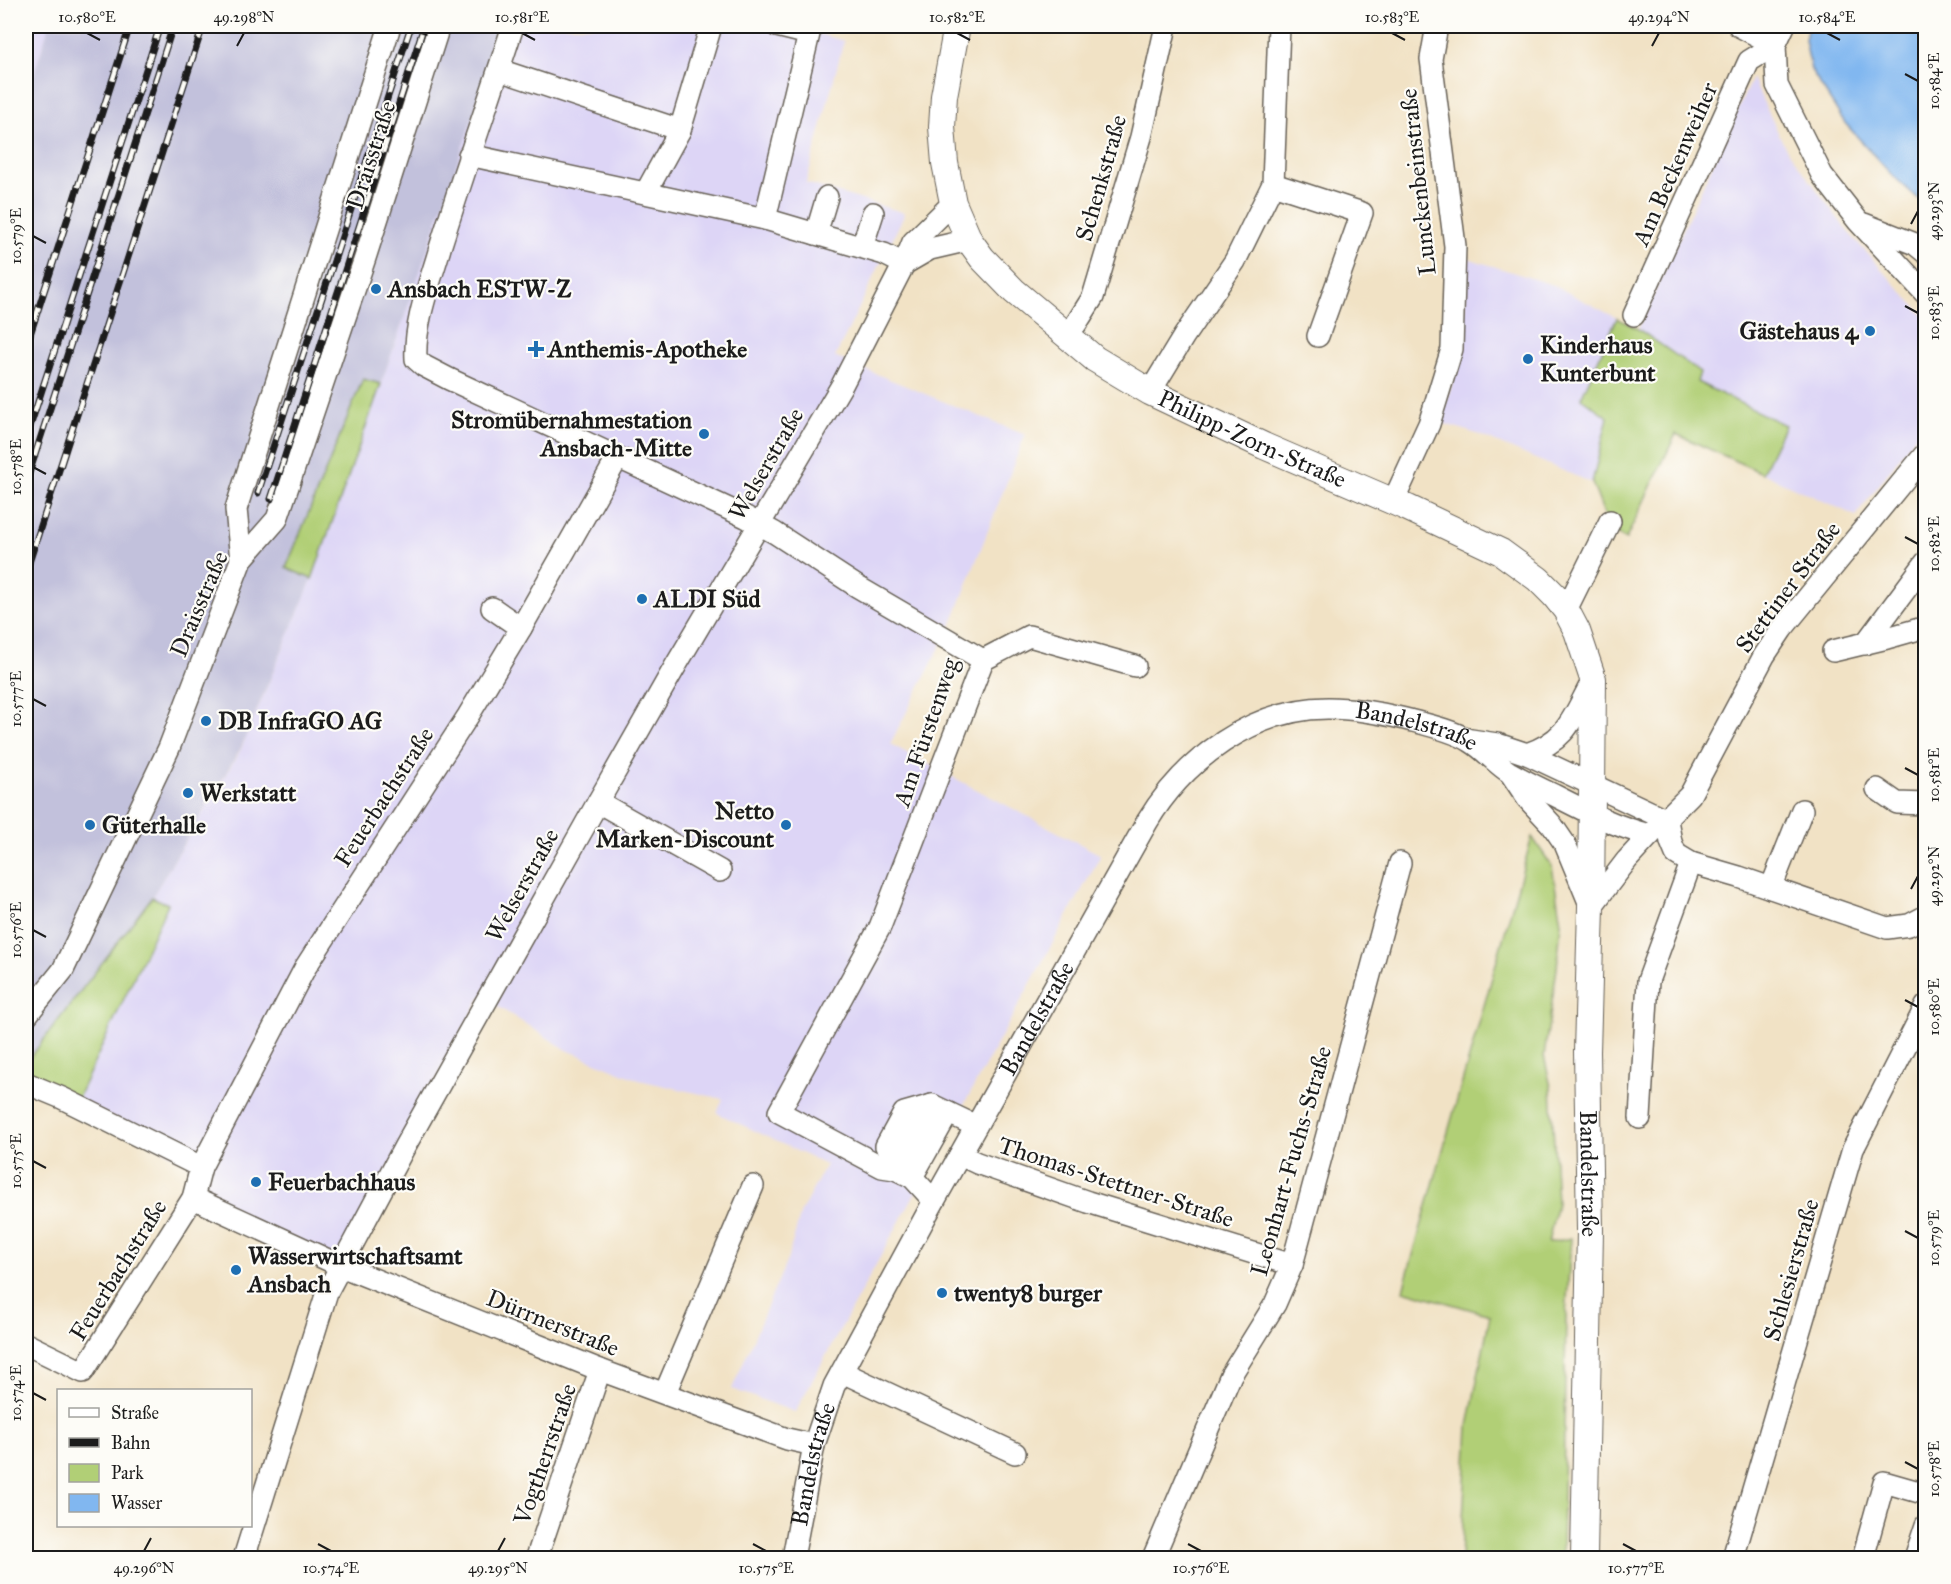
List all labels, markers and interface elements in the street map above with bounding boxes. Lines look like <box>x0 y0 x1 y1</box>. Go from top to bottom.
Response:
text: 10.580°E <box>58 8 116 26</box>
text: 49.298°N <box>213 8 275 26</box>
text: 10.581°E <box>495 8 550 26</box>
text: 10.582°E <box>929 8 985 26</box>
text: 10.583°E <box>1365 8 1420 26</box>
text: 49.294°N <box>1628 8 1690 26</box>
text: 10.584°E <box>1799 8 1856 26</box>
text: 10.584°E <box>1925 52 1943 109</box>
street label: Am Beckenweiher <box>1625 78 1724 251</box>
street label: Lunckenbeinstraße <box>1393 87 1443 277</box>
street label: Draisstraße <box>339 97 403 213</box>
street label: Schenkstraße <box>1069 111 1133 245</box>
text: 49.293°N <box>1925 181 1943 241</box>
text: 10.579°E <box>7 207 25 264</box>
place label: Ansbach ESTW-Z <box>386 274 571 304</box>
marker: Ansbach ESTW-Z <box>369 282 383 296</box>
text: 10.583°E <box>1925 285 1943 340</box>
place label: Gästehaus 4 <box>1740 316 1860 346</box>
marker: Gästehaus 4 <box>1863 324 1877 338</box>
place label: Kinderhaus Kunterbunt <box>1540 330 1656 388</box>
place label: Anthemis-Apotheke <box>546 334 747 364</box>
marker: Anthemis-Apotheke <box>529 342 543 356</box>
marker: Kinderhaus Kunterbunt <box>1521 352 1535 366</box>
street label: Philipp-Zorn-Straße <box>1153 383 1351 495</box>
street label: Welserstraße <box>722 402 810 526</box>
place label: Stromübernahmestation Ansbach-Mitte <box>451 405 692 463</box>
marker: Stromübernahmestation Ansbach-Mitte <box>697 427 711 441</box>
text: 10.578°E <box>7 438 25 495</box>
street label: Stettiner Straße <box>1729 515 1847 659</box>
text: 10.582°E <box>1925 516 1943 572</box>
street label: Draisstraße <box>163 546 235 662</box>
place label: ALDI Süd <box>652 584 762 614</box>
marker: ALDI Süd <box>635 592 649 606</box>
street label: Am Fürstenweg <box>886 653 966 811</box>
text: 10.577°E <box>7 670 25 727</box>
street label: Bandelstraße <box>1353 695 1484 757</box>
place label: DB InfraGO AG <box>218 706 383 736</box>
marker: DB InfraGO AG <box>199 714 213 728</box>
street label: Feuerbachstraße <box>328 721 440 873</box>
text: 10.581°E <box>1925 747 1943 802</box>
place label: Werkstatt <box>200 778 297 808</box>
marker: Werkstatt <box>181 786 195 800</box>
place label: Netto Marken-Discount <box>596 796 775 854</box>
place label: Güterhalle <box>102 810 206 840</box>
marker: Güterhalle <box>83 818 97 832</box>
marker: Netto Marken-Discount <box>779 818 793 832</box>
street label: Welserstraße <box>479 823 565 947</box>
text: 49.292°N <box>1925 845 1943 906</box>
text: 10.576°E <box>7 902 25 958</box>
street label: Bandelstraße <box>993 956 1081 1081</box>
text: 10.580°E <box>1925 978 1943 1036</box>
street label: Leonhart-Fuchs-Straße <box>1244 1042 1338 1280</box>
street label: Bandelstraße <box>1573 1110 1605 1237</box>
street label: Thomas-Stettner-Straße <box>994 1130 1238 1234</box>
text: 10.575°E <box>7 1133 25 1189</box>
place label: Feuerbachhaus <box>268 1167 415 1197</box>
marker: Feuerbachhaus <box>249 1175 263 1189</box>
street label: Feuerbachstraße <box>63 1194 173 1346</box>
street label: Schlesierstraße <box>1756 1195 1826 1345</box>
text: 10.579°E <box>1925 1209 1943 1266</box>
place label: Wasserwirtschaftsamt Ansbach <box>246 1241 463 1299</box>
marker: Wasserwirtschaftsamt Ansbach <box>229 1263 243 1277</box>
place label: twenty8 burger <box>953 1278 1103 1308</box>
street label: Dürrnerstraße <box>482 1283 624 1363</box>
marker: twenty8 burger <box>935 1286 949 1300</box>
text: 10.574°E <box>7 1364 25 1421</box>
street label: Vogtherrstraße <box>507 1380 583 1529</box>
legend <box>57 1389 252 1527</box>
street label: Bandelstraße <box>784 1398 842 1528</box>
text: Straße <box>111 1402 159 1424</box>
text: Bahn <box>111 1432 151 1454</box>
text: 10.578°E <box>1925 1440 1943 1497</box>
text: Park <box>111 1462 144 1484</box>
text: Wasser <box>111 1492 162 1514</box>
text: 49.296°N <box>114 1559 175 1577</box>
text: 10.574°E <box>303 1559 360 1577</box>
text: 49.295°N <box>468 1559 528 1577</box>
text: 10.575°E <box>738 1559 794 1577</box>
text: 10.576°E <box>1173 1559 1229 1577</box>
text: 10.577°E <box>1608 1559 1665 1577</box>

